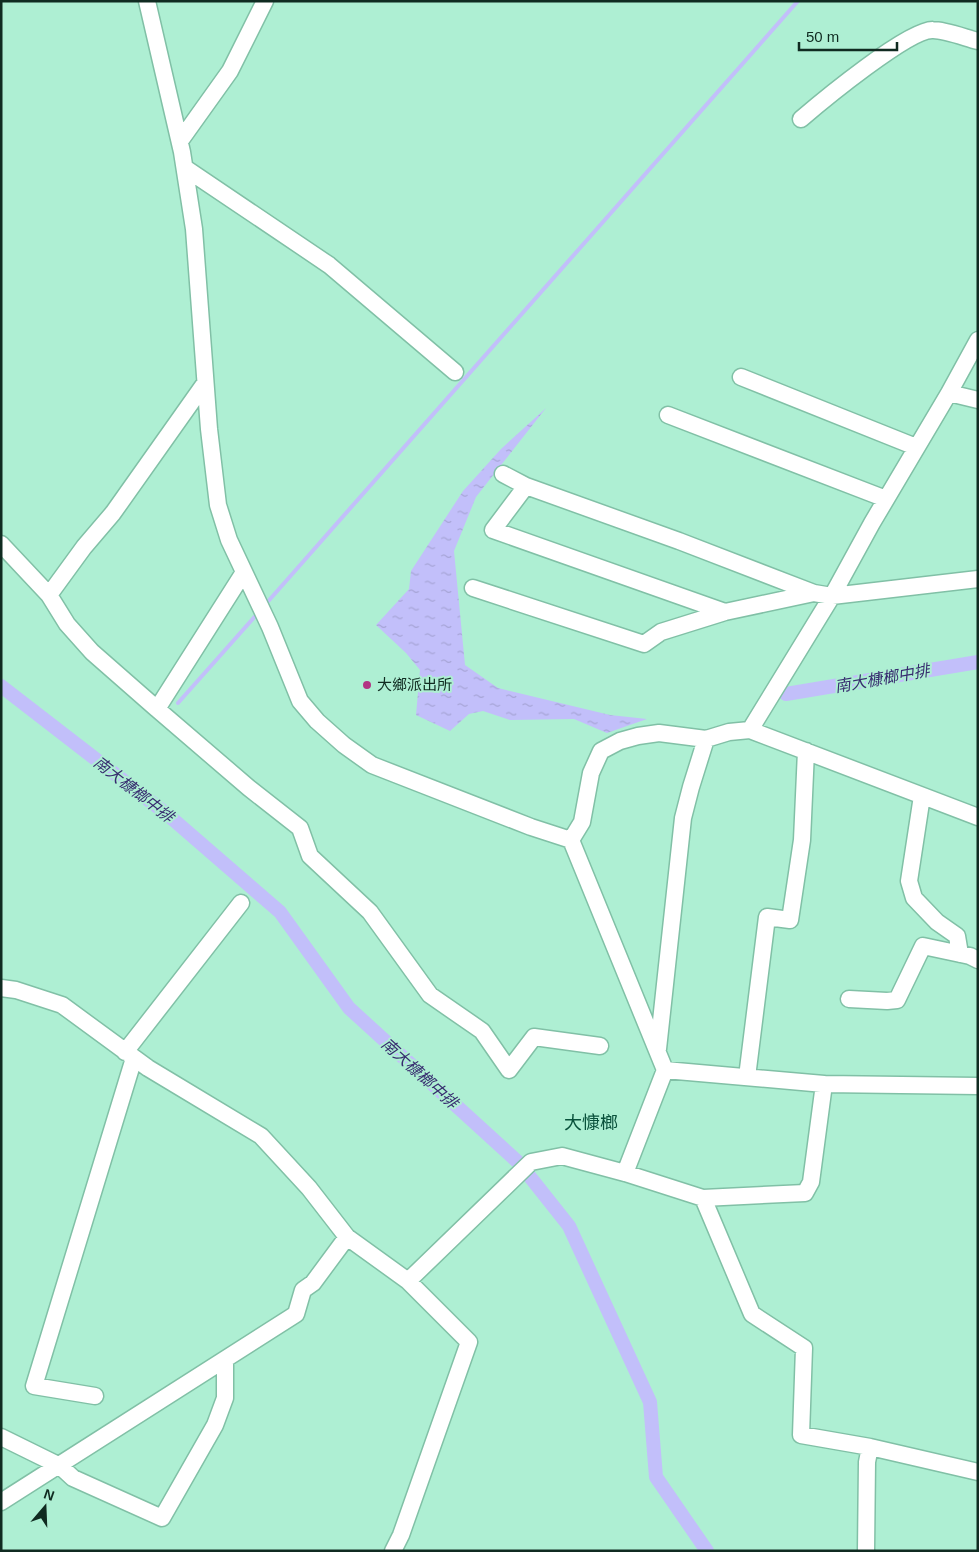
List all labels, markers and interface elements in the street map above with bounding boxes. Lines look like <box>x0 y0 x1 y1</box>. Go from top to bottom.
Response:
scale bar <box>799 20 896 52</box>
text: 50 m <box>806 28 839 45</box>
water label: 南大槺榔中排 <box>833 661 933 695</box>
place label: 大鄉派出所 <box>377 676 452 693</box>
marker: 大鄉派出所 <box>361 679 373 691</box>
water label: 南大槺榔中排 <box>91 753 178 827</box>
water label: 南大槺榔中排 <box>378 1035 463 1113</box>
district label: 大慷榔 <box>564 1113 618 1133</box>
north arrow <box>20 1482 70 1532</box>
text: N <box>42 1485 57 1504</box>

